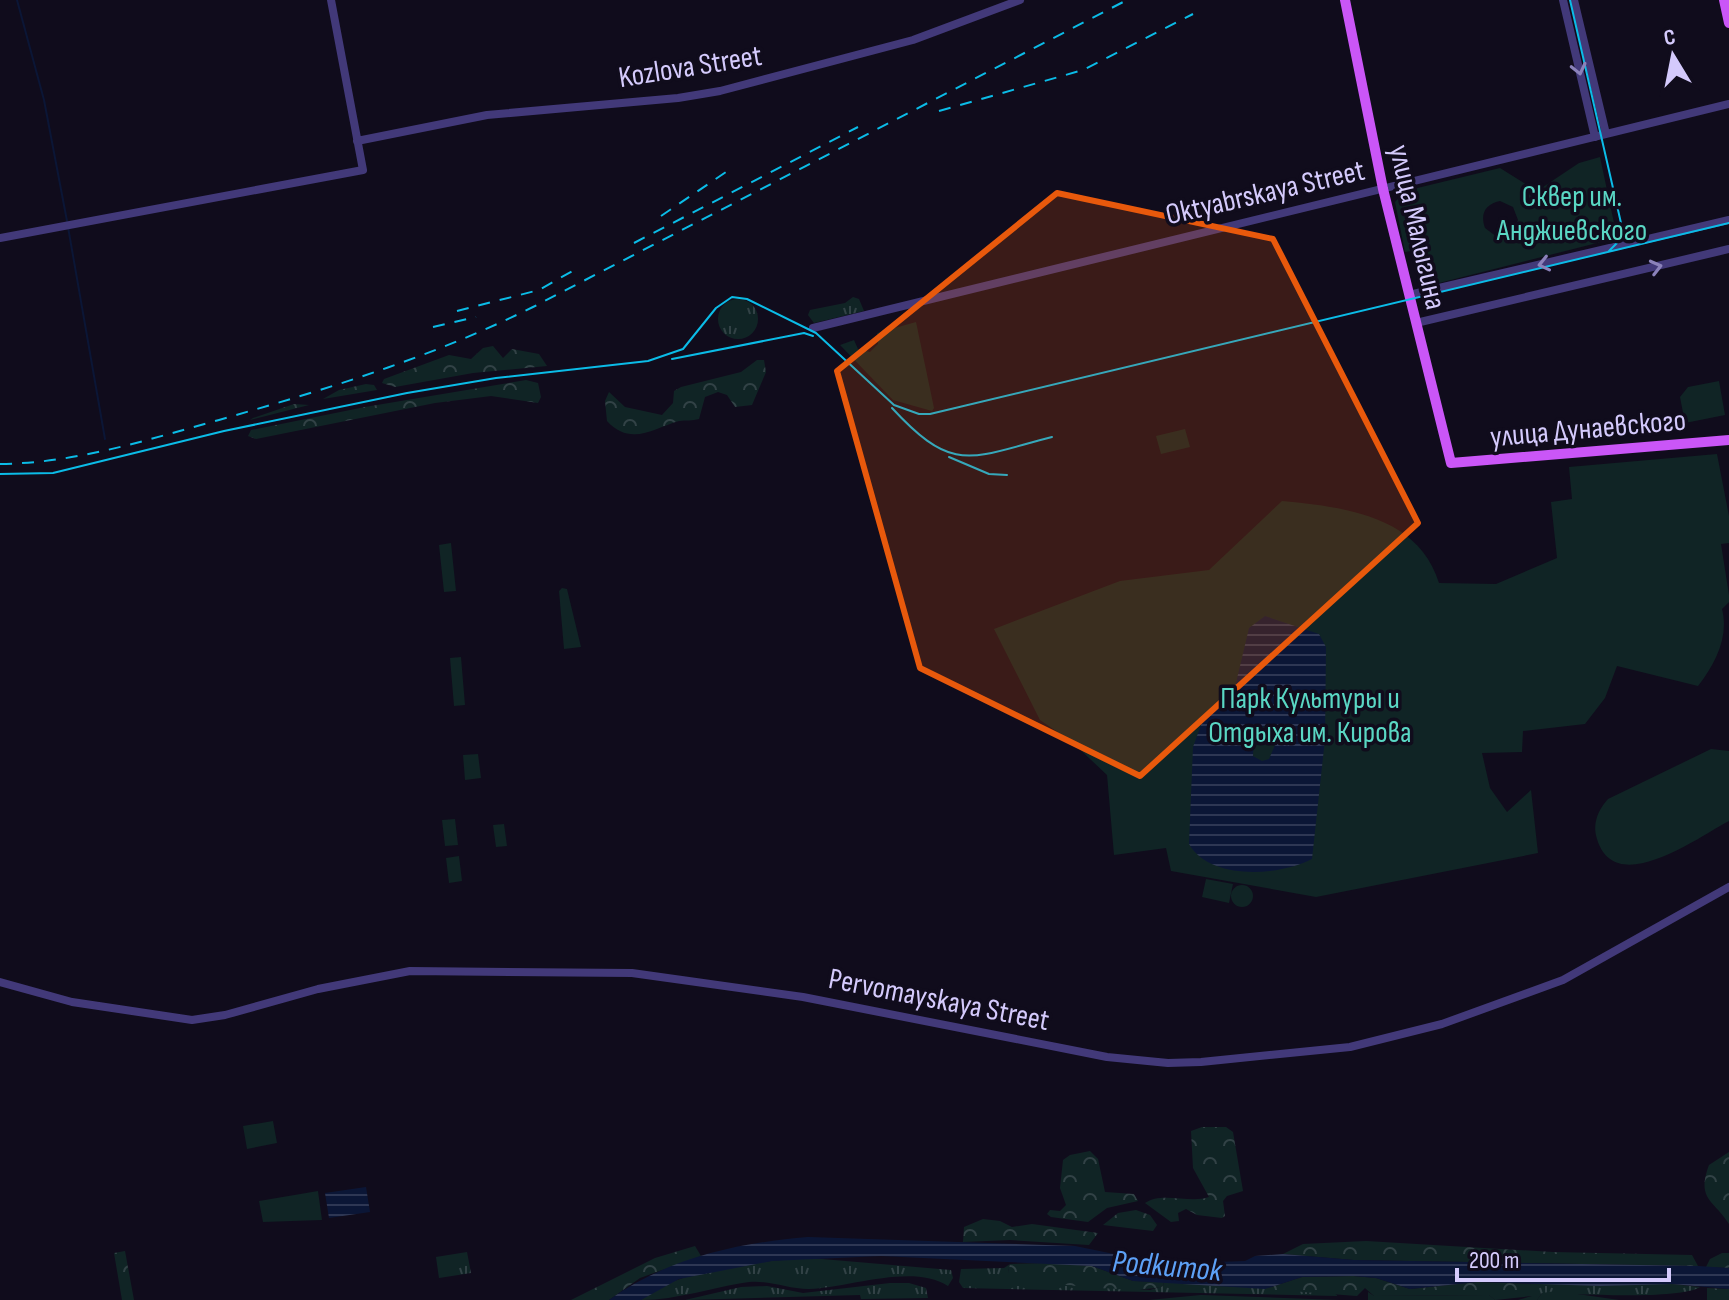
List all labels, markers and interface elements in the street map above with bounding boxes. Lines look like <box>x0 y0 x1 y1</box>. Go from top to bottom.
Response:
north arrow <box>1633 16 1713 96</box>
text: С <box>1662 24 1678 52</box>
street label: Kozlova Street <box>616 38 764 96</box>
one-way arrow <box>1570 61 1587 75</box>
street label: улица Малыгина <box>1381 141 1453 313</box>
street label: Oktyabrskaya Street <box>1162 153 1368 233</box>
park label: Сквер им. Анджиевского <box>1496 179 1647 249</box>
one-way arrow <box>1538 255 1552 272</box>
one-way arrow <box>1648 259 1662 276</box>
street label: улица Дунаевского <box>1489 403 1687 455</box>
park label: Парк Культуры и Отдыха им. Кирова <box>1208 681 1412 751</box>
street label: Pervomayskaya Street <box>825 961 1052 1039</box>
scale bar <box>1457 1232 1669 1282</box>
water label: Podkumok <box>1111 1242 1224 1291</box>
text: 200 m <box>1469 1246 1520 1275</box>

